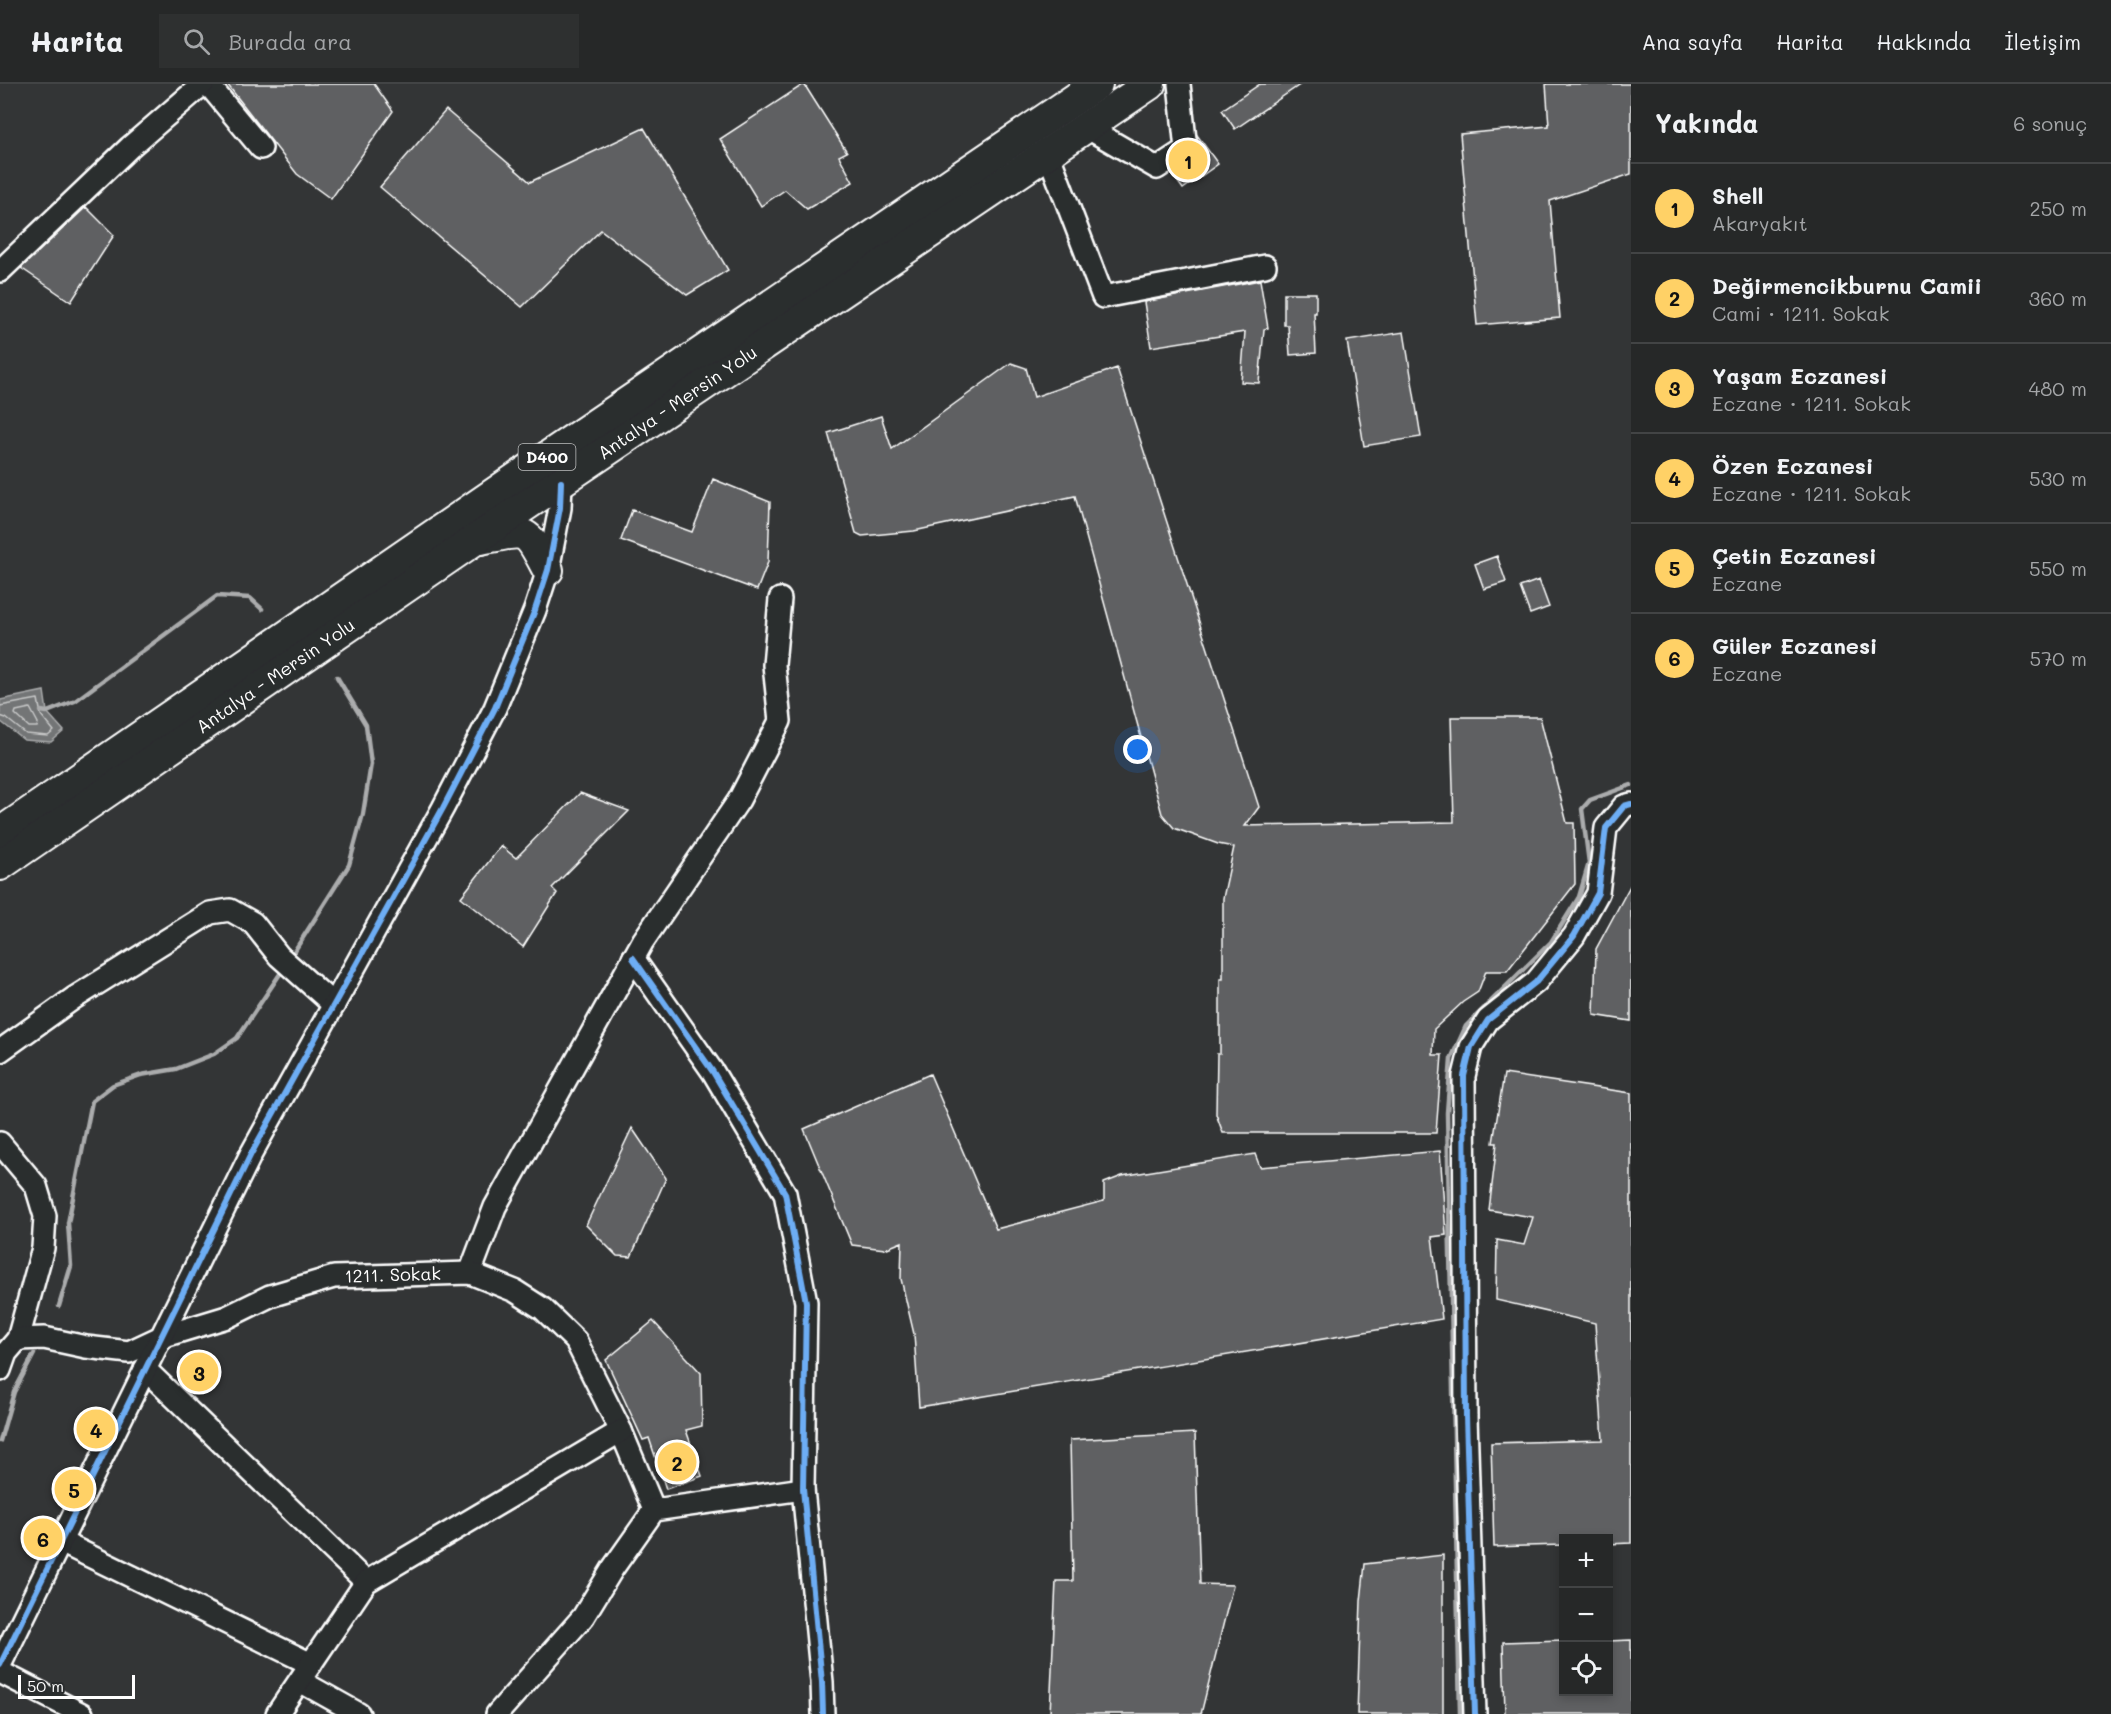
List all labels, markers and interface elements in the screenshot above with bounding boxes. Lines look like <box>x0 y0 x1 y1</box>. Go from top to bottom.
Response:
search box <box>159 14 579 68</box>
text: Harita <box>30 23 123 59</box>
icon: search <box>180 25 213 58</box>
text: Burada ara <box>228 27 352 56</box>
text: Ana sayfa <box>1642 28 1743 55</box>
text: Harita <box>1776 28 1844 55</box>
text: Hakkında <box>1877 28 1971 55</box>
text: İletişim <box>2004 28 2081 55</box>
text: Yakında <box>1655 106 1758 140</box>
text: 6 sonuç <box>2013 110 2087 136</box>
pin: 1 <box>1168 138 1208 182</box>
text: Shell <box>1712 181 1764 210</box>
text: 1 <box>1670 195 1679 221</box>
text: 250 m <box>2030 195 2087 221</box>
text: Akaryakıt <box>1712 210 1808 236</box>
text: Değirmencikburnu Camii <box>1712 271 1982 300</box>
text: 2 <box>1669 285 1680 311</box>
text: 360 m <box>2029 285 2087 311</box>
text: Cami · 1211. Sokak <box>1712 300 1889 326</box>
street label: Antalya - Mersin Yolu <box>593 340 761 465</box>
text: Yaşam Eczanesi <box>1712 361 1887 390</box>
text: 3 <box>1669 375 1681 401</box>
text: 480 m <box>2028 375 2087 401</box>
text: Eczane · 1211. Sokak <box>1712 390 1911 416</box>
road number: D400 <box>518 444 576 470</box>
text: Özen Eczanesi <box>1712 451 1873 480</box>
text: 4 <box>1668 465 1681 491</box>
text: 530 m <box>2029 465 2087 491</box>
text: Eczane · 1211. Sokak <box>1712 480 1911 506</box>
text: Çetin Eczanesi <box>1712 541 1877 570</box>
text: 5 <box>1669 555 1680 581</box>
text: 550 m <box>2029 555 2087 581</box>
text: Eczane <box>1712 570 1782 596</box>
street label: Antalya - Mersin Yolu <box>191 613 359 738</box>
text: Güler Eczanesi <box>1712 631 1877 660</box>
text: 6 <box>1668 645 1681 671</box>
text: 570 m <box>2030 645 2087 671</box>
text: Eczane <box>1712 660 1782 686</box>
your location <box>1123 735 1152 764</box>
street label: 1211. Sokak <box>344 1261 441 1288</box>
pin: 3 <box>180 1350 218 1394</box>
pin: 4 <box>76 1406 116 1452</box>
pin: 2 <box>658 1440 696 1484</box>
pin: 5 <box>54 1466 94 1512</box>
pin: 6 <box>24 1516 63 1560</box>
map controls <box>1559 1534 1613 1696</box>
button: + <box>1559 1534 1613 1588</box>
button: − <box>1559 1588 1613 1642</box>
button: locate <box>1559 1642 1613 1696</box>
scale bar <box>18 1672 135 1700</box>
text: 50 m <box>27 1675 64 1696</box>

